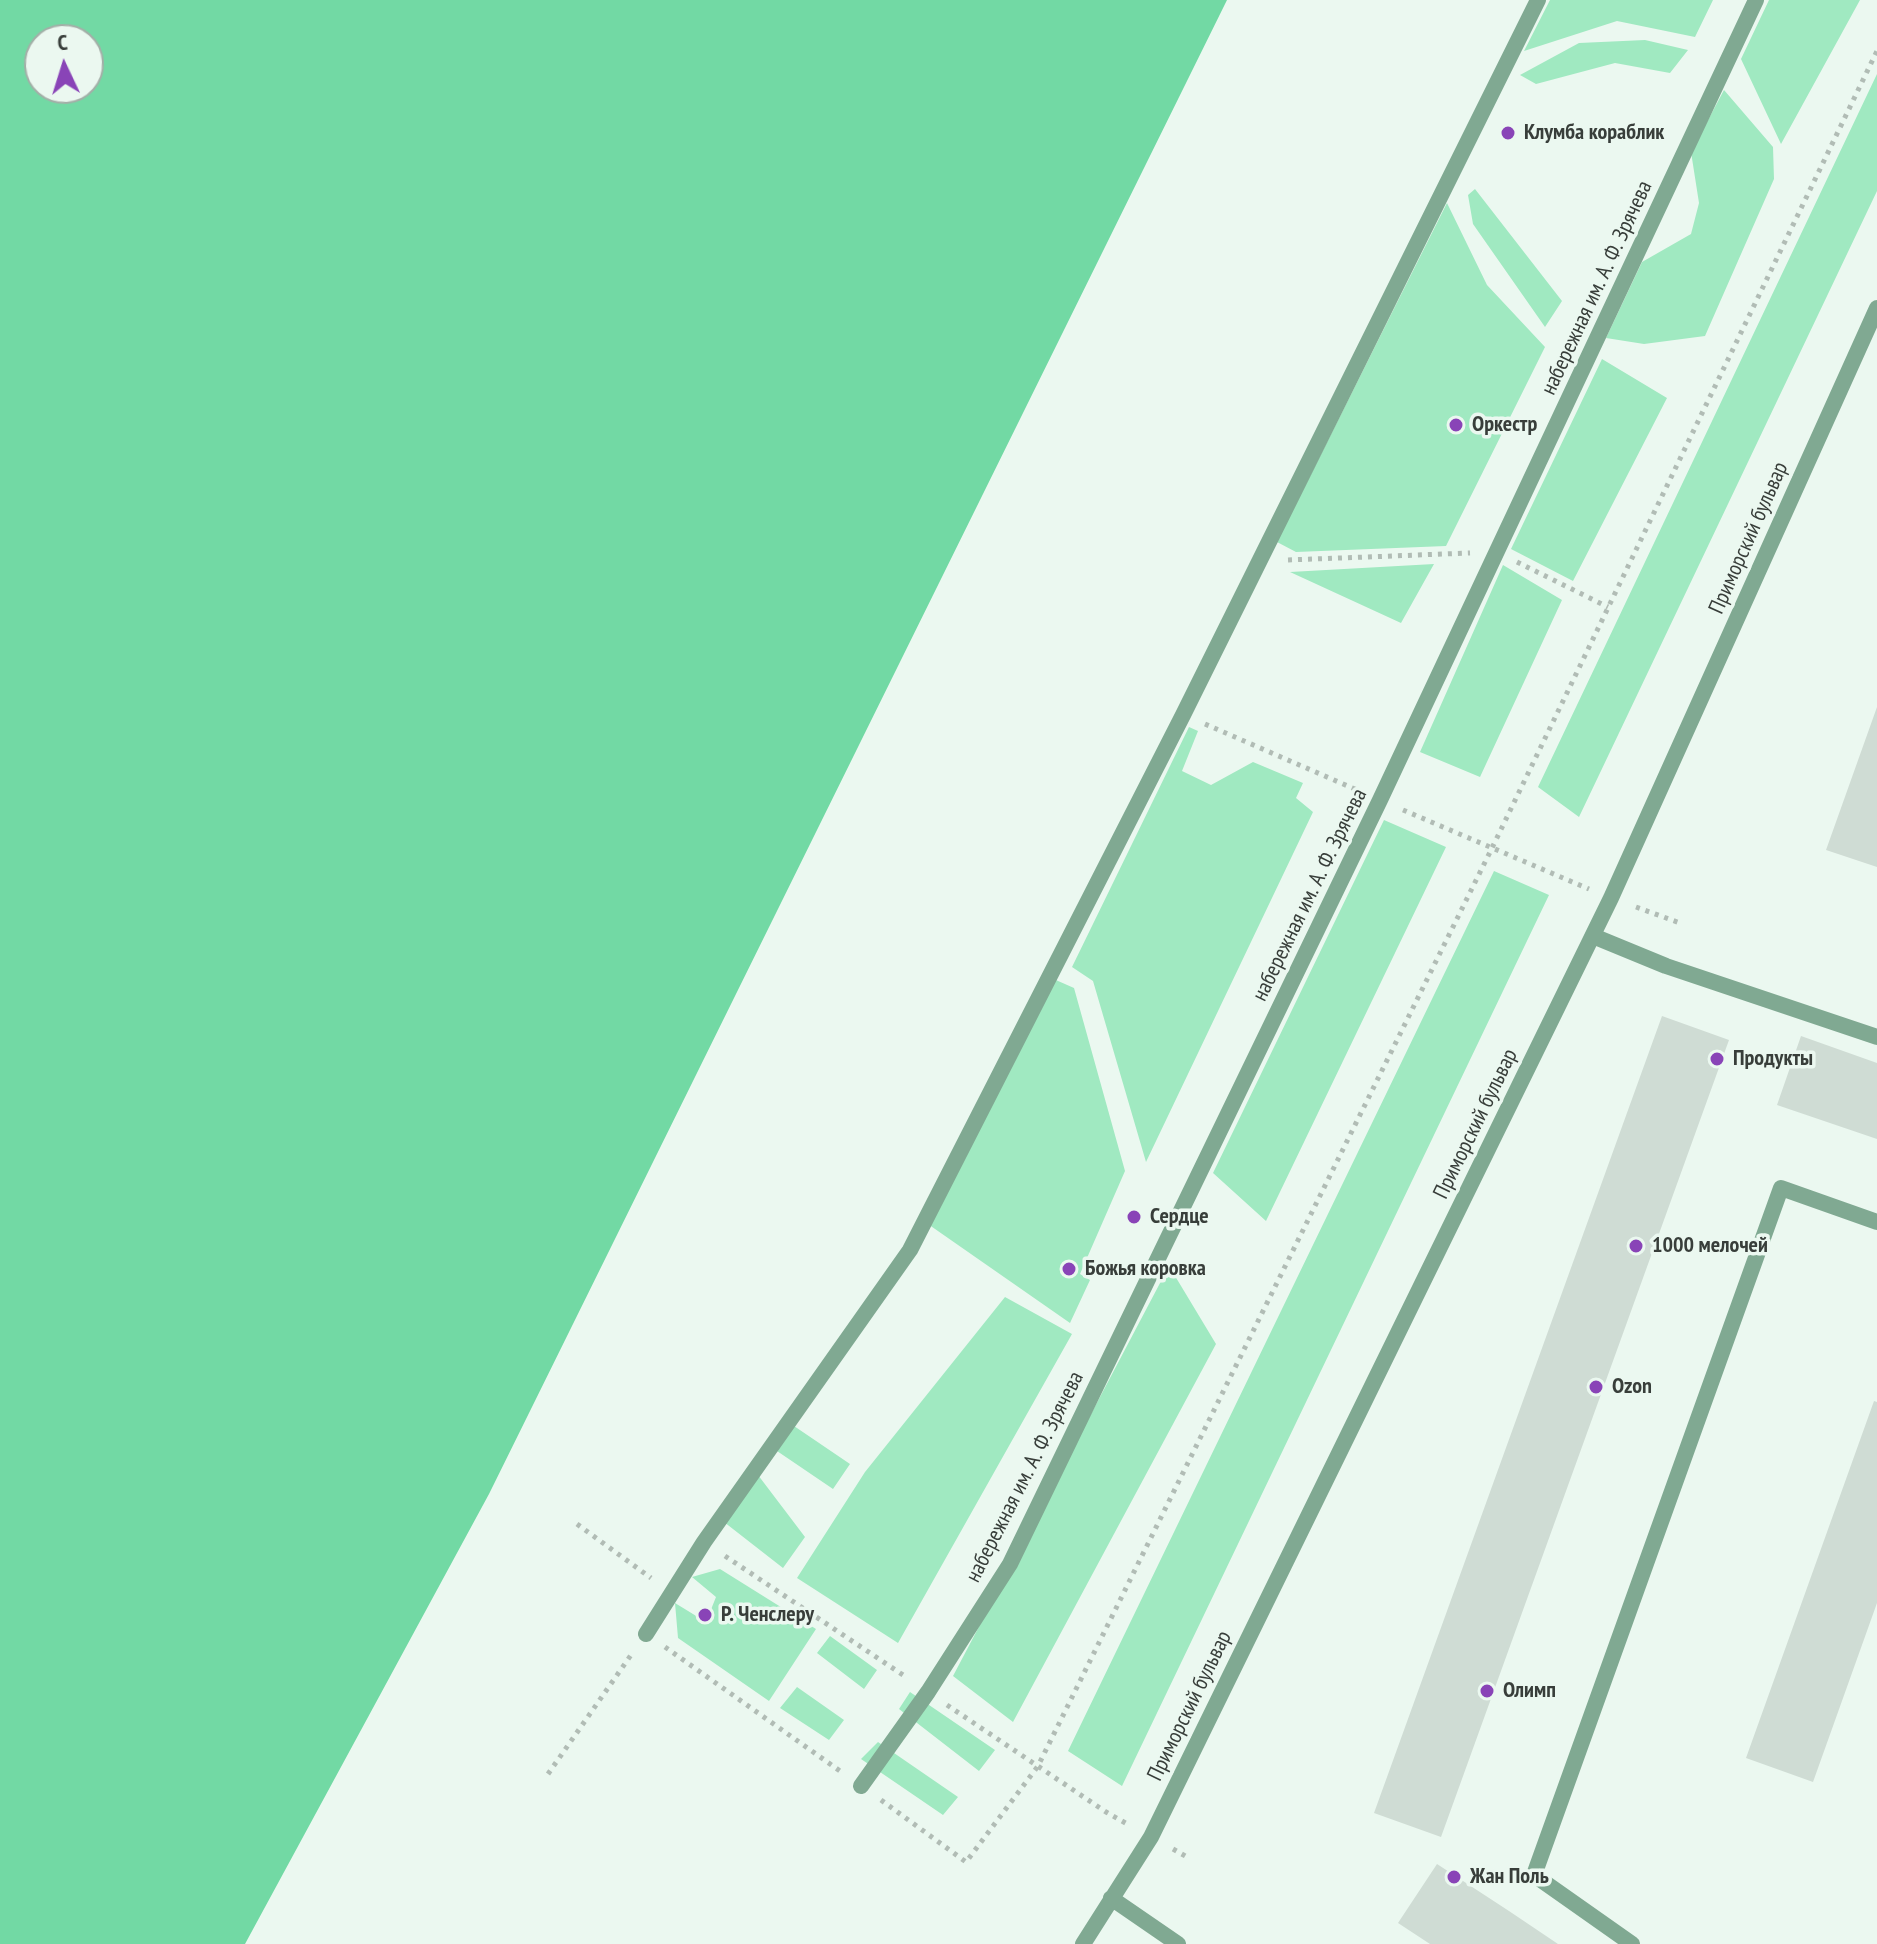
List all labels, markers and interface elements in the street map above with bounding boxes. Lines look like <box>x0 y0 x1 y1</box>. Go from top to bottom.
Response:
north arrow <box>24 24 104 104</box>
text: С <box>56 28 68 56</box>
place label: Клумба кораблик <box>1524 120 1664 146</box>
marker: Клумба кораблик <box>1499 124 1517 142</box>
street label: набережная им. А. Ф. Зрячева <box>1536 177 1658 399</box>
place label: Оркестр <box>1472 412 1537 438</box>
marker: Оркестр <box>1447 416 1465 434</box>
street label: Приморский бульвар <box>1704 458 1794 618</box>
street label: набережная им. А. Ф. Зрячева <box>1247 784 1373 1006</box>
street label: Приморский бульвар <box>1428 1045 1524 1203</box>
place label: Продукты <box>1733 1046 1813 1072</box>
marker: Продукты <box>1708 1050 1726 1068</box>
place label: Сердце <box>1150 1204 1209 1230</box>
marker: Сердце <box>1125 1208 1143 1226</box>
place label: 1000 мелочей <box>1652 1233 1768 1259</box>
marker: 1000 мелочей <box>1627 1237 1645 1255</box>
place label: Божья коровка <box>1085 1256 1206 1282</box>
marker: Божья коровка <box>1060 1260 1078 1278</box>
street label: набережная им. А. Ф. Зрячева <box>960 1367 1090 1587</box>
place label: Ozon <box>1612 1374 1652 1400</box>
marker: Ozon <box>1587 1378 1605 1396</box>
place label: Р. Ченслеру <box>721 1602 814 1628</box>
marker: Р. Ченслеру <box>696 1606 714 1624</box>
street label: Приморский бульвар <box>1142 1627 1238 1785</box>
place label: Олимп <box>1503 1678 1556 1704</box>
marker: Олимп <box>1478 1682 1496 1700</box>
place label: Жан Поль <box>1470 1864 1549 1890</box>
marker: Жан Поль <box>1445 1868 1463 1886</box>

